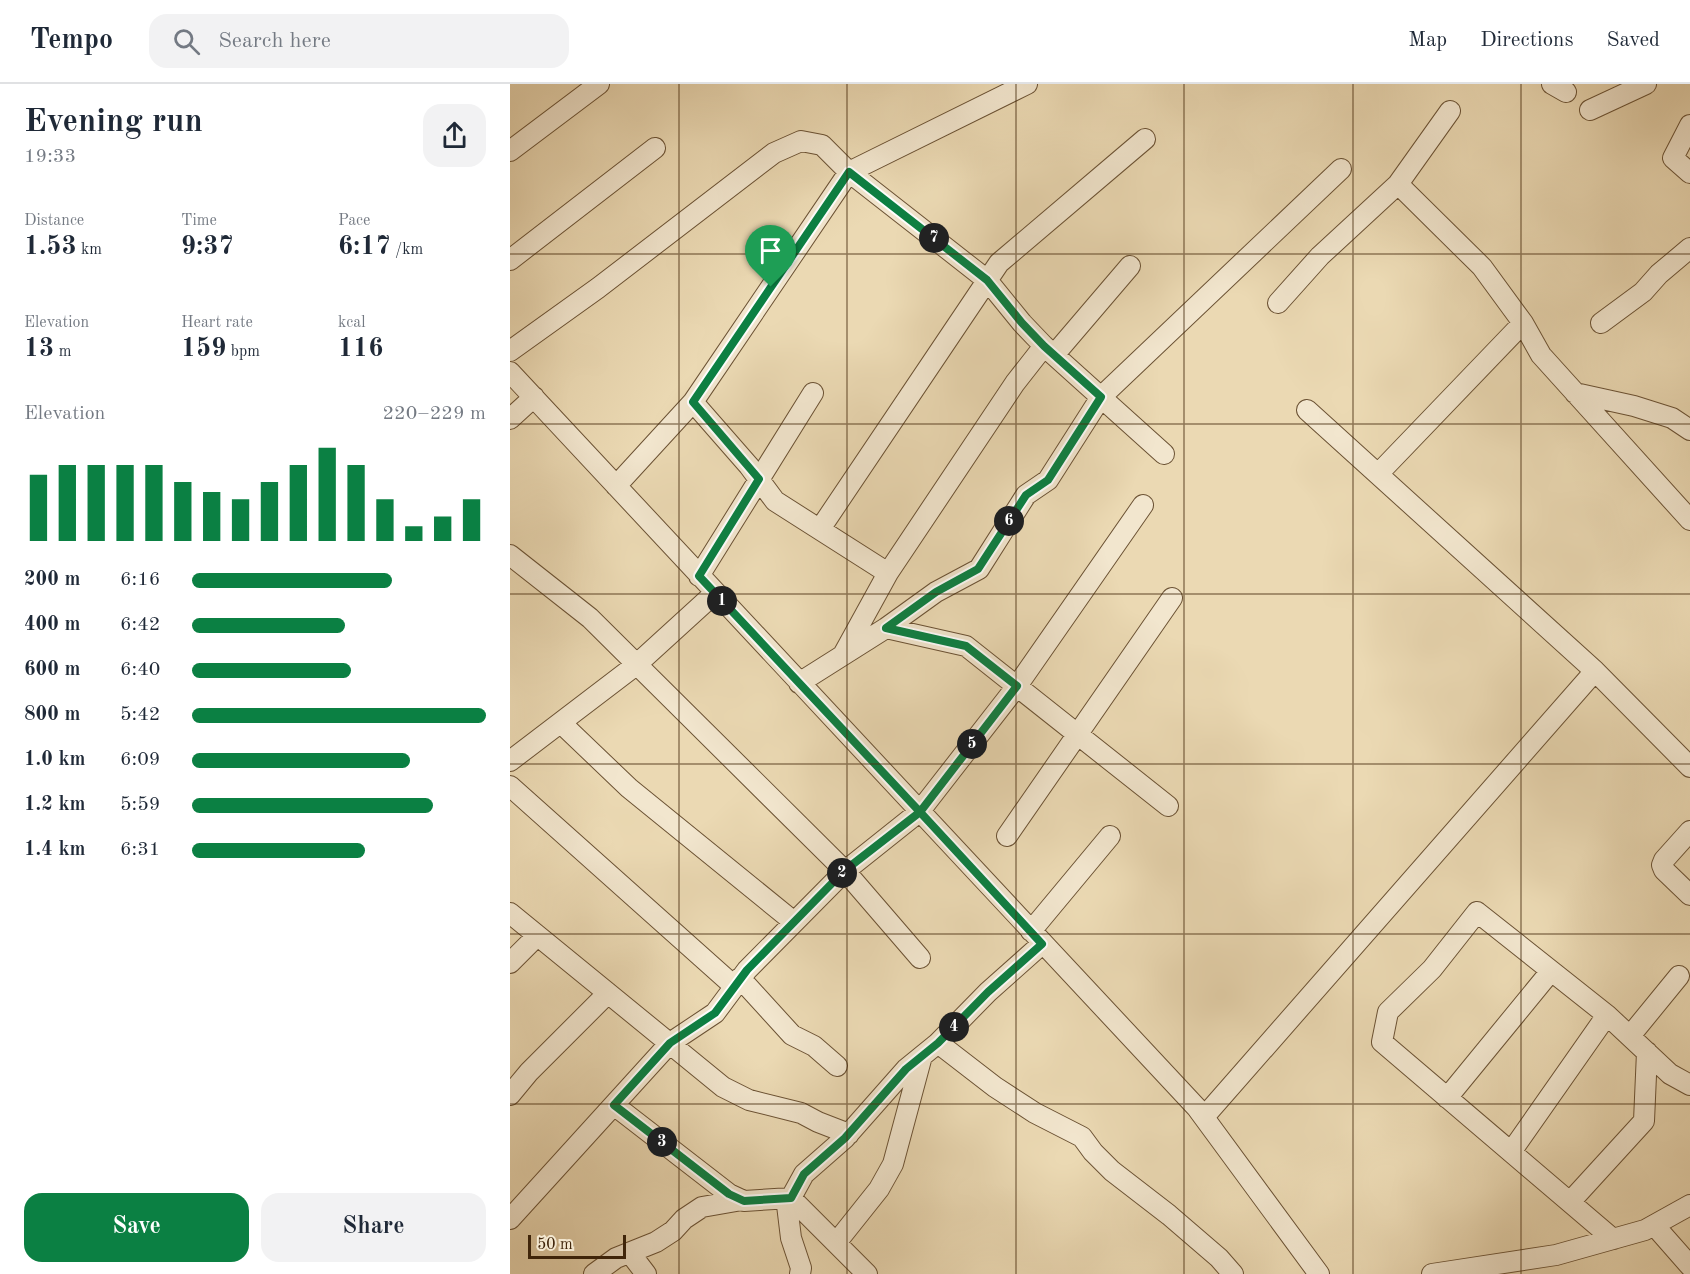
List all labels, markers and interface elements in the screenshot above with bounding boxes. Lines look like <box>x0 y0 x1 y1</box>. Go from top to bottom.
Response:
search box <box>149 14 569 68</box>
icon: search <box>170 25 203 58</box>
text: Tempo <box>30 27 113 55</box>
text: Search here <box>218 30 331 52</box>
text: Map <box>1408 30 1447 51</box>
text: Directions <box>1480 30 1574 51</box>
text: Saved <box>1607 30 1660 51</box>
button: share <box>423 104 486 167</box>
text: Evening run <box>24 106 203 139</box>
text: 19:33 <box>24 147 76 167</box>
text: Distance <box>24 213 84 229</box>
text: Time <box>181 213 217 229</box>
text: Pace <box>338 213 370 229</box>
pin: 7 <box>919 223 949 253</box>
pin <box>745 225 796 287</box>
text: 7 <box>929 230 939 246</box>
text: 1.53 <box>24 234 77 260</box>
text: 9:37 <box>181 234 234 260</box>
text: 6:17 <box>338 234 391 260</box>
icon: arrive <box>754 234 787 267</box>
text: km <box>77 242 102 258</box>
text: /km <box>391 242 423 258</box>
text: Elevation <box>24 315 89 331</box>
text: Heart rate <box>181 315 253 331</box>
text: kcal <box>338 315 366 331</box>
text: 13 <box>24 336 54 362</box>
text: 159 <box>181 336 226 362</box>
text: 116 <box>338 336 383 362</box>
text: m <box>54 344 71 360</box>
text: bpm <box>226 344 260 360</box>
text: Elevation <box>24 404 105 424</box>
text: 220–229 m <box>383 404 486 424</box>
pin: 6 <box>994 506 1024 536</box>
text: 6 <box>1004 513 1014 529</box>
text: 200 m <box>24 570 80 590</box>
text: 6:16 <box>120 570 160 590</box>
pin: 1 <box>707 586 737 616</box>
text: 1 <box>717 593 727 609</box>
text: 400 m <box>24 615 80 635</box>
text: 6:42 <box>120 615 160 635</box>
text: 600 m <box>24 660 80 680</box>
text: 6:40 <box>120 660 160 680</box>
text: 800 m <box>24 705 80 725</box>
text: 5:42 <box>120 705 160 725</box>
pin: 5 <box>957 729 987 759</box>
text: 5 <box>967 736 977 752</box>
text: 1.0 km <box>24 750 86 770</box>
text: 6:09 <box>120 750 160 770</box>
text: 1.2 km <box>24 795 86 815</box>
text: 5:59 <box>120 795 160 815</box>
text: 1.4 km <box>24 840 86 860</box>
text: 6:31 <box>120 840 160 860</box>
pin: 2 <box>827 858 857 888</box>
text: 2 <box>837 865 847 881</box>
pin: 4 <box>939 1012 969 1042</box>
text: 4 <box>949 1019 959 1035</box>
pin: 3 <box>647 1127 677 1157</box>
text: 3 <box>657 1134 667 1150</box>
button: Save <box>24 1193 249 1262</box>
button: Share <box>261 1193 486 1262</box>
scale bar <box>528 1232 626 1260</box>
text: 50 m <box>537 1237 573 1253</box>

